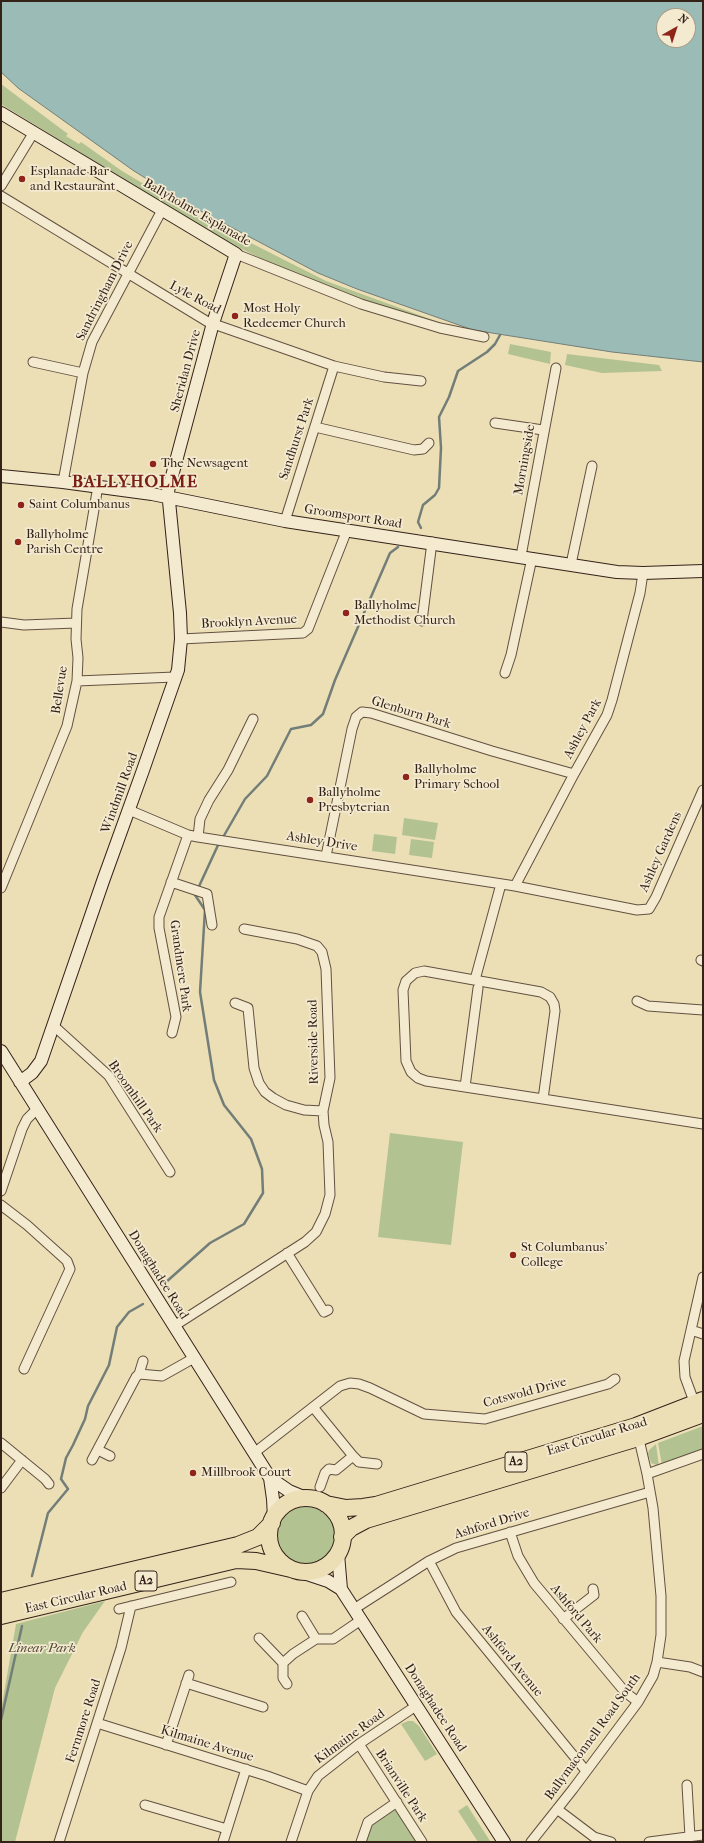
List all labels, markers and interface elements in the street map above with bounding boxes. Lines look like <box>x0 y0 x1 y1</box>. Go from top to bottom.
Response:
north arrow <box>656 8 696 48</box>
text: N <box>676 11 691 27</box>
place label: Esplanade Bar and Restaurant <box>30 164 115 195</box>
marker: Esplanade Bar and Restaurant <box>17 174 27 184</box>
street label: Ballyholme Esplanade <box>140 176 254 250</box>
street label: Sandringham Drive <box>73 239 137 343</box>
street label: Lyle Road <box>167 278 223 318</box>
place label: Most Holy Redeemer Church <box>243 301 346 332</box>
marker: Most Holy Redeemer Church <box>230 311 240 321</box>
street label: Sheridan Drive <box>167 328 205 414</box>
street label: Sandhurst Park <box>276 396 318 482</box>
street label: Morningside <box>511 423 539 497</box>
place label: The Newsagent <box>161 456 248 472</box>
marker: The Newsagent <box>148 459 158 469</box>
district label: BALLYHOLME <box>72 473 198 493</box>
place label: Saint Columbanus <box>29 497 130 513</box>
marker: Saint Columbanus <box>16 500 26 510</box>
street label: Groomsport Road <box>303 502 403 532</box>
place label: Ballyholme Parish Centre <box>26 527 103 558</box>
marker: Ballyholme Parish Centre <box>13 537 23 547</box>
place label: Ballyholme Methodist Church <box>354 598 455 629</box>
marker: Ballyholme Methodist Church <box>341 608 351 618</box>
street label: Brooklyn Avenue <box>201 612 297 632</box>
street label: Bellevue <box>49 665 71 715</box>
street label: Glenburn Park <box>369 693 453 733</box>
street label: Ashley Park <box>561 696 605 762</box>
street label: Windmill Road <box>98 751 142 835</box>
place label: Ballyholme Primary School <box>414 762 500 793</box>
marker: Ballyholme Primary School <box>401 772 411 782</box>
place label: Ballyholme Presbyterian <box>318 785 390 816</box>
marker: Ballyholme Presbyterian <box>305 795 315 805</box>
street label: Ashley Gardens <box>636 809 686 895</box>
street label: Ashley Drive <box>285 829 359 855</box>
street label: Grandmere Park <box>166 919 194 1013</box>
street label: Riverside Road <box>305 999 323 1085</box>
street label: Broomhill Park <box>104 1058 166 1136</box>
street label: Donaghadee Road <box>124 1228 192 1322</box>
place label: St Columbanus' College <box>521 1240 607 1271</box>
marker: St Columbanus' College <box>508 1250 518 1260</box>
street label: Cotswold Drive <box>482 1374 568 1412</box>
street label: East Circular Road <box>545 1414 649 1460</box>
road number: A2 <box>505 1452 527 1472</box>
place label: Millbrook Court <box>201 1465 291 1481</box>
marker: Millbrook Court <box>188 1468 198 1478</box>
street label: Ashford Drive <box>452 1505 532 1543</box>
road number: A2 <box>135 1571 157 1591</box>
street label: East Circular Road <box>24 1579 128 1617</box>
street label: Ashford Park <box>547 1581 605 1647</box>
street label: Ashford Avenue <box>478 1622 546 1700</box>
park label: Linear Park <box>8 1641 76 1657</box>
street label: Donaghadee Road <box>401 1661 469 1755</box>
street label: Ballymaconnell Road South <box>542 1671 644 1803</box>
street label: Fernmore Road <box>63 1677 105 1765</box>
street label: Kilmaine Road <box>312 1706 388 1768</box>
street label: Kilmaine Avenue <box>159 1722 255 1766</box>
street label: Brianville Park <box>372 1747 430 1825</box>

